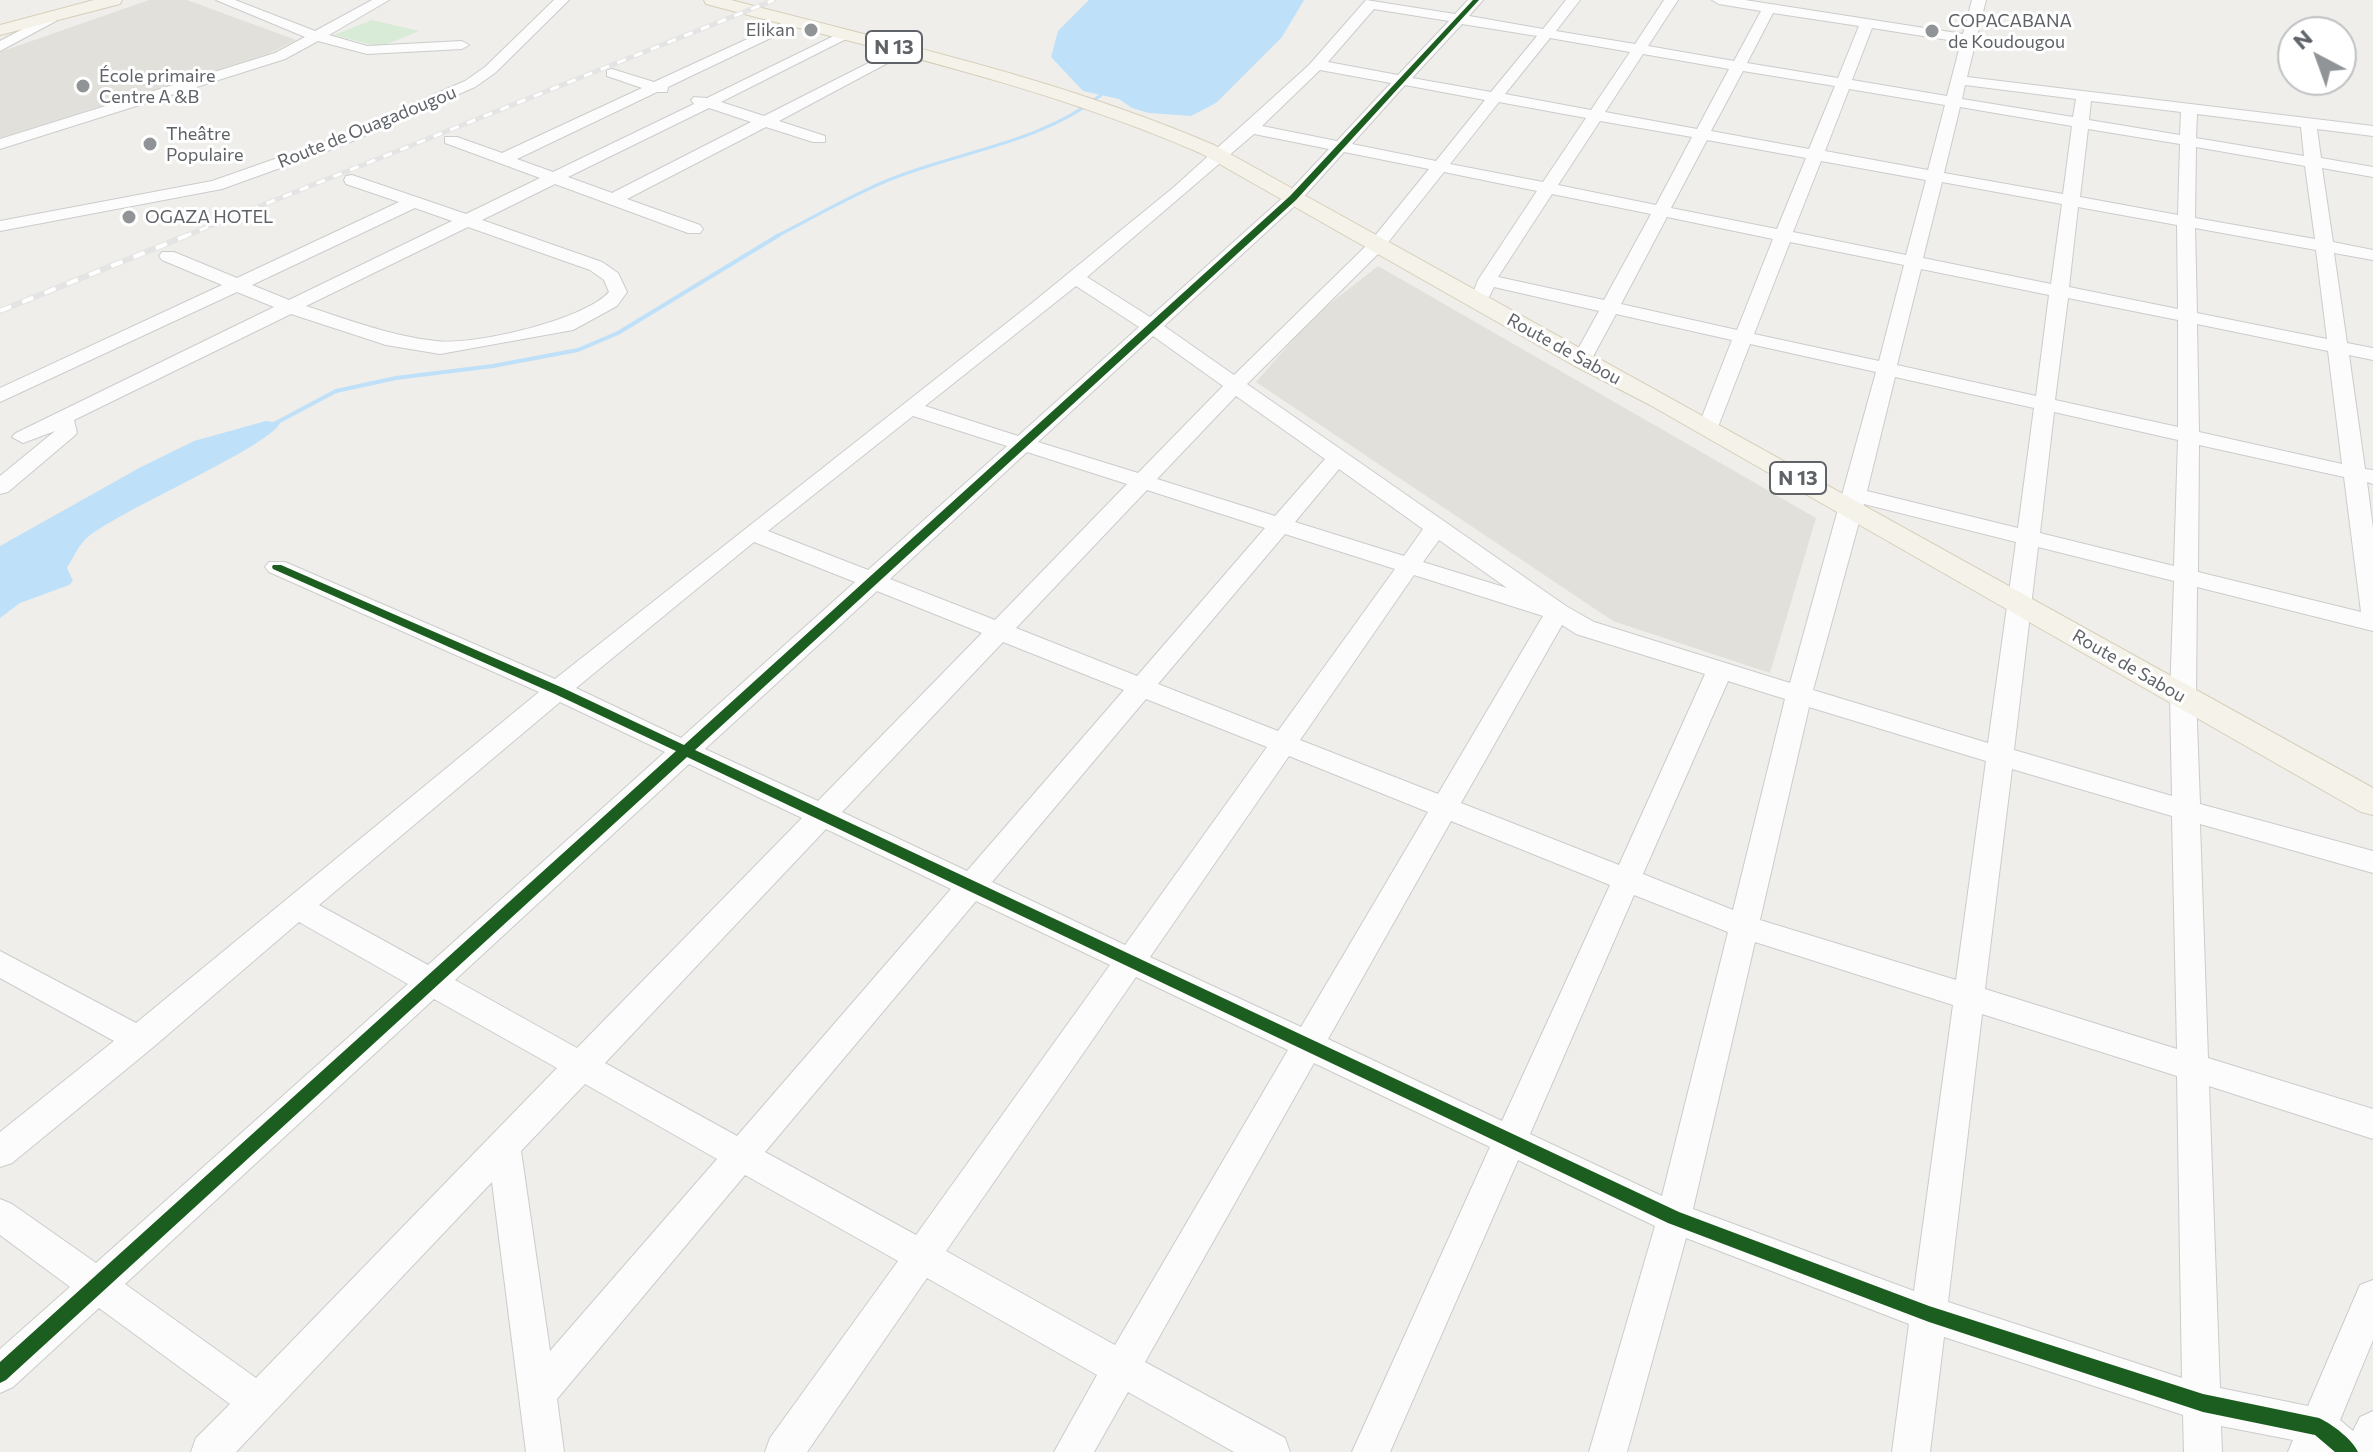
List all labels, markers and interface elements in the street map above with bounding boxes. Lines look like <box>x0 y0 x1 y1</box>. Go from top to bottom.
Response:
place label: COPACABANA de Koudougou <box>1948 10 2072 52</box>
north arrow <box>2277 16 2357 96</box>
place label: Elikan <box>746 19 795 41</box>
marker: Elikan <box>802 21 820 39</box>
marker: COPACABANA de Koudougou <box>1923 22 1941 40</box>
text: N <box>2287 23 2317 55</box>
road number: N 13 <box>866 31 922 63</box>
place label: École primaire Centre A &B <box>99 65 215 108</box>
marker: École primaire Centre A &B <box>74 77 92 95</box>
street label: Route de Ouagadougou <box>275 81 459 173</box>
place label: Theâtre Populaire <box>166 123 243 166</box>
marker: Theâtre Populaire <box>141 135 159 153</box>
place label: OGAZA HOTEL <box>145 206 273 228</box>
marker: OGAZA HOTEL <box>120 208 138 226</box>
street label: Route de Sabou <box>1503 309 1625 389</box>
road number: N 13 <box>1770 462 1826 494</box>
street label: Route de Sabou <box>2069 625 2189 707</box>

